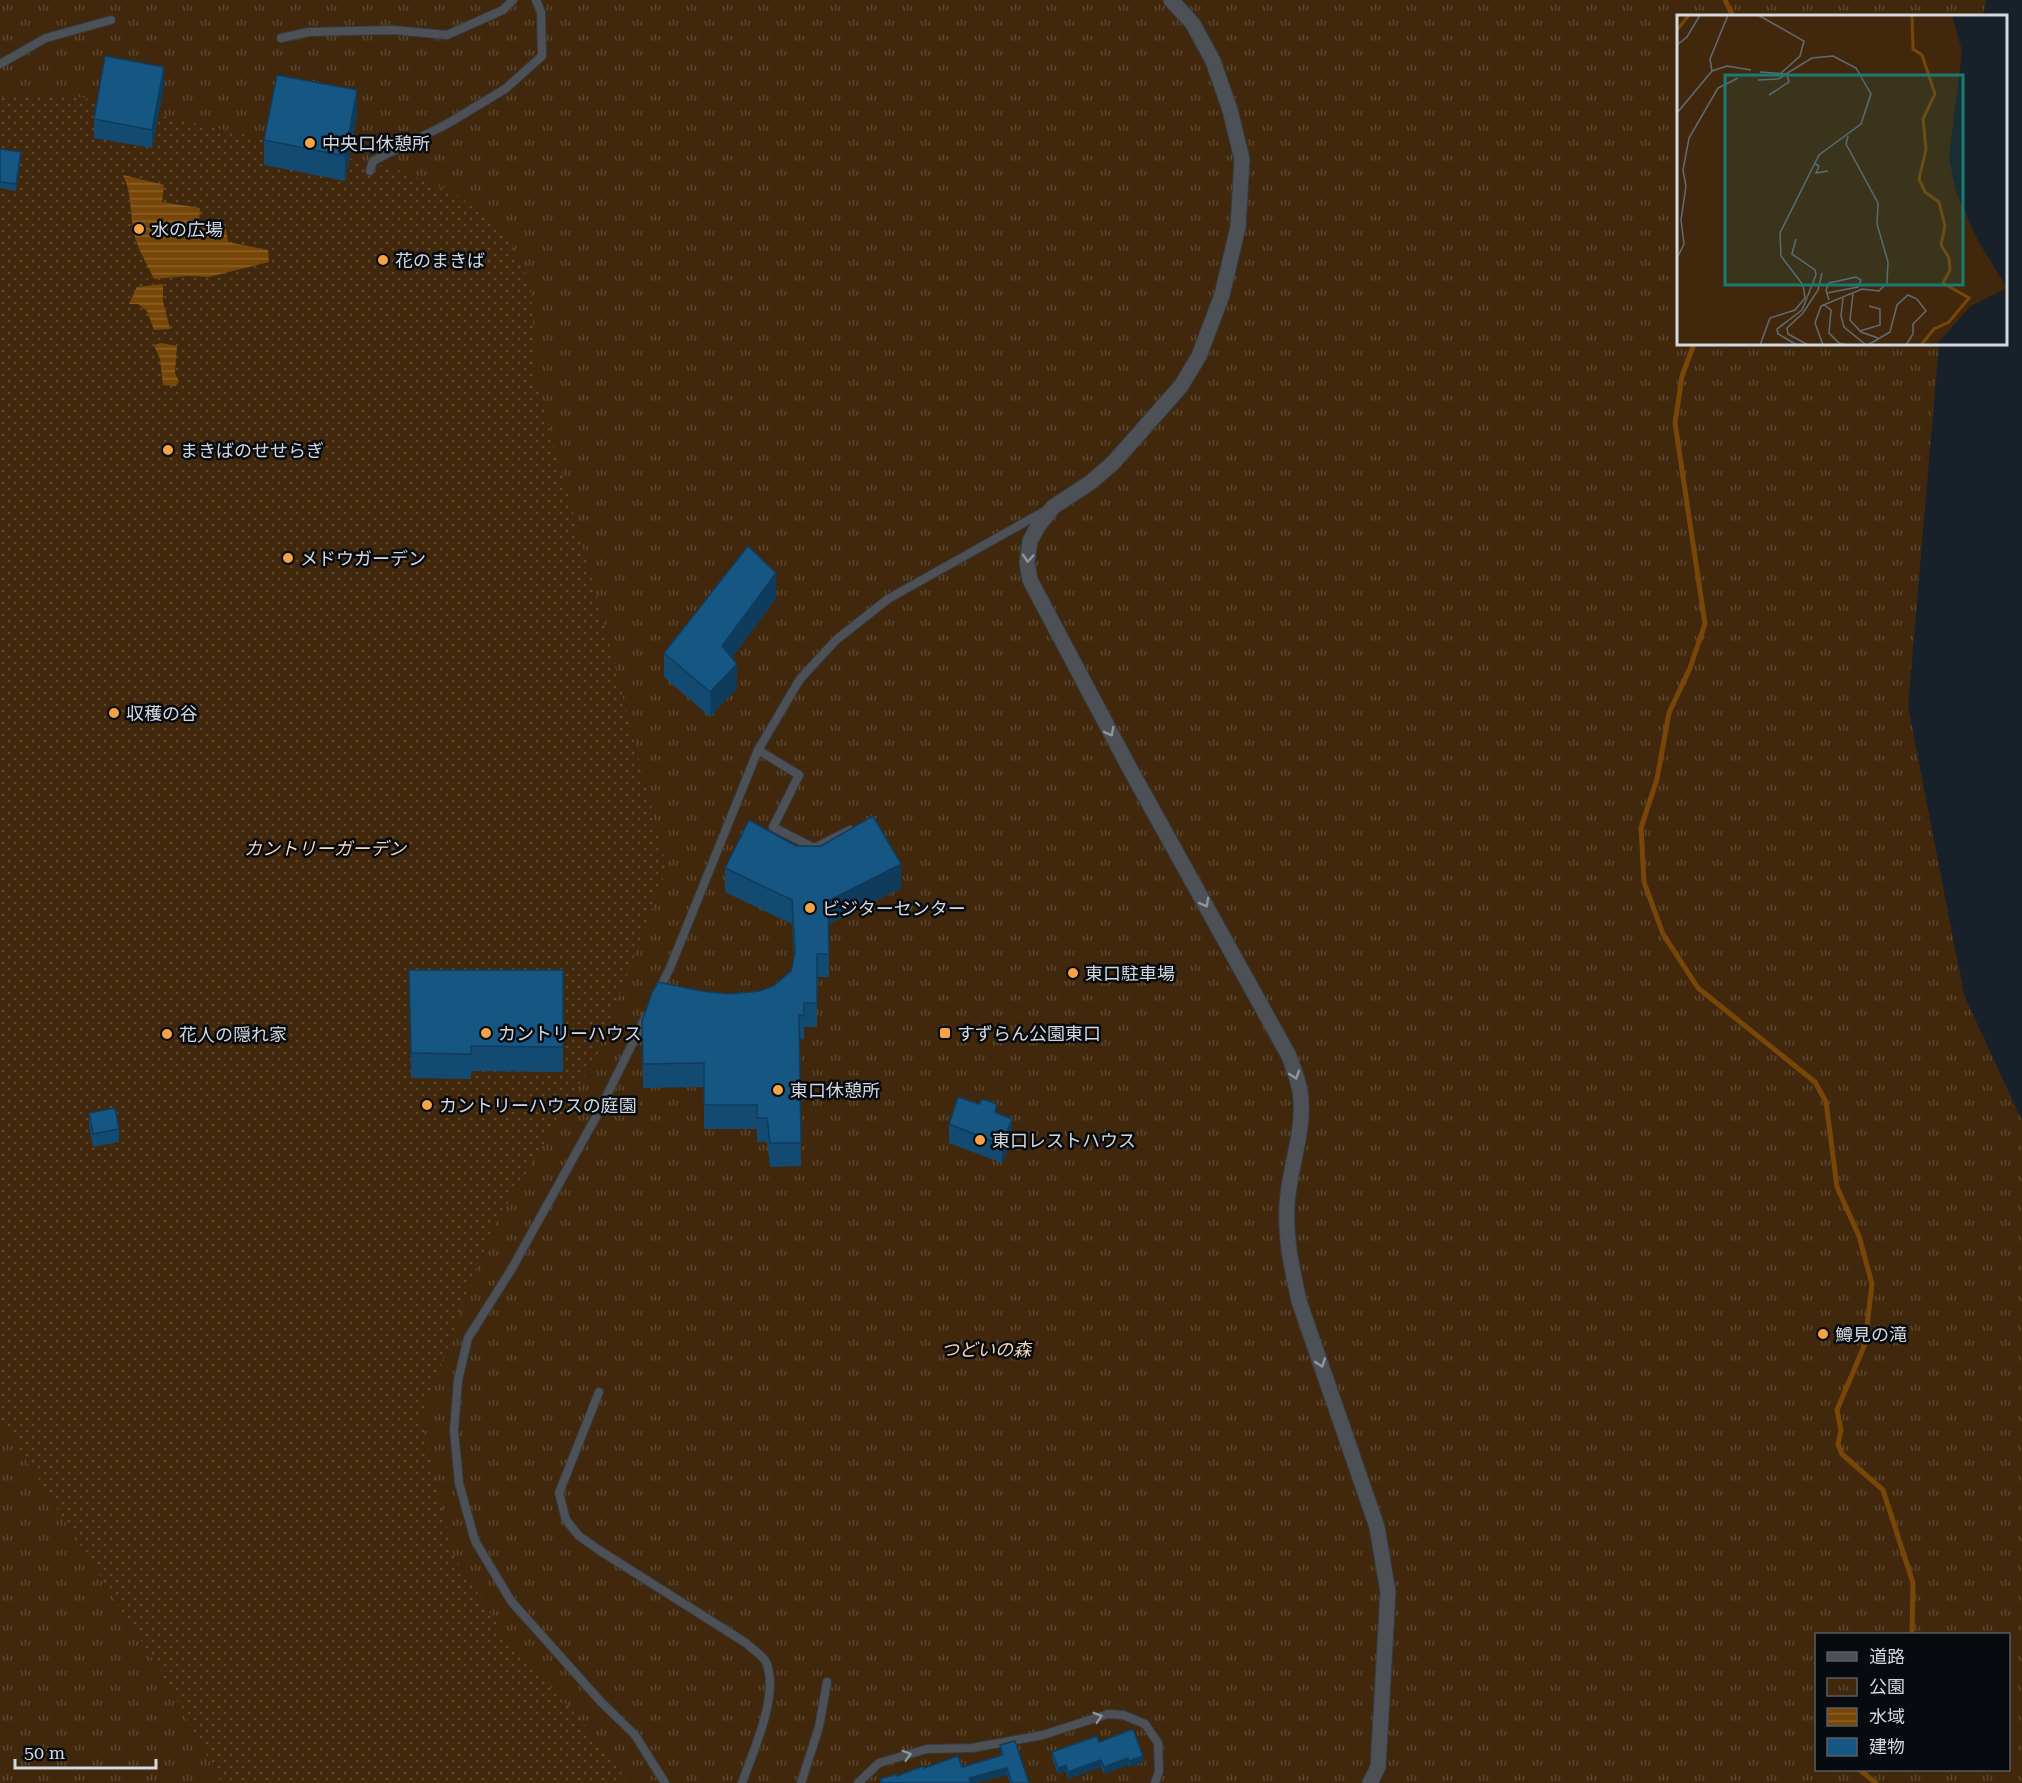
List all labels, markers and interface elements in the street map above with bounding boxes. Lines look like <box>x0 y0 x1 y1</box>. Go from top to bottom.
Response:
inset map <box>1677 15 2007 345</box>
place label: 中央口休憩所 <box>322 133 430 154</box>
marker: 中央口休憩所 <box>303 136 317 150</box>
place label: 水の広場 <box>151 219 223 240</box>
marker: 水の広場 <box>132 222 146 236</box>
place label: 花のまきば <box>395 250 485 271</box>
marker: 花のまきば <box>376 253 390 267</box>
place label: まきばのせせらぎ <box>180 440 324 461</box>
marker: まきばのせせらぎ <box>161 443 175 457</box>
place label: メドウガーデン <box>300 548 426 569</box>
marker: メドウガーデン <box>281 551 295 565</box>
one-way arrow <box>1022 553 1035 562</box>
place label: 収穫の谷 <box>126 703 198 724</box>
marker: 収穫の谷 <box>107 706 121 720</box>
one-way arrow <box>1103 726 1114 736</box>
park label: カントリーガーデン <box>244 838 407 859</box>
one-way arrow <box>1198 896 1209 907</box>
place label: ビジターセンター <box>822 898 966 919</box>
marker: ビジターセンター <box>803 901 817 915</box>
place label: 東口駐車場 <box>1085 963 1175 984</box>
marker: 東口駐車場 <box>1066 966 1080 980</box>
place label: カントリーハウス <box>498 1023 642 1044</box>
place label: すずらん公園東口 <box>957 1023 1101 1044</box>
place label: 花人の隠れ家 <box>179 1024 287 1045</box>
marker: カントリーハウス <box>479 1026 493 1040</box>
marker: すずらん公園東口 <box>938 1026 952 1040</box>
marker: 花人の隠れ家 <box>160 1027 174 1041</box>
one-way arrow <box>1288 1069 1301 1080</box>
place label: 東口休憩所 <box>790 1080 880 1101</box>
marker: 東口休憩所 <box>771 1083 785 1097</box>
place label: カントリーハウスの庭園 <box>439 1095 637 1116</box>
marker: カントリーハウスの庭園 <box>420 1098 434 1112</box>
place label: 東口レストハウス <box>992 1130 1136 1151</box>
marker: 東口レストハウス <box>973 1133 987 1147</box>
place label: 鱒見の滝 <box>1835 1324 1907 1345</box>
marker: 鱒見の滝 <box>1816 1327 1830 1341</box>
park label: つどいの森 <box>941 1339 1033 1360</box>
one-way arrow <box>1314 1357 1326 1368</box>
legend <box>1815 1633 2010 1771</box>
text: 道路 <box>1869 1646 1905 1667</box>
text: 公園 <box>1869 1676 1905 1697</box>
text: 水域 <box>1869 1706 1905 1727</box>
one-way arrow <box>1092 1712 1103 1725</box>
scale bar <box>15 1732 156 1770</box>
text: 建物 <box>1869 1736 1905 1757</box>
text: 50 m <box>24 1742 65 1763</box>
one-way arrow <box>901 1750 912 1762</box>

